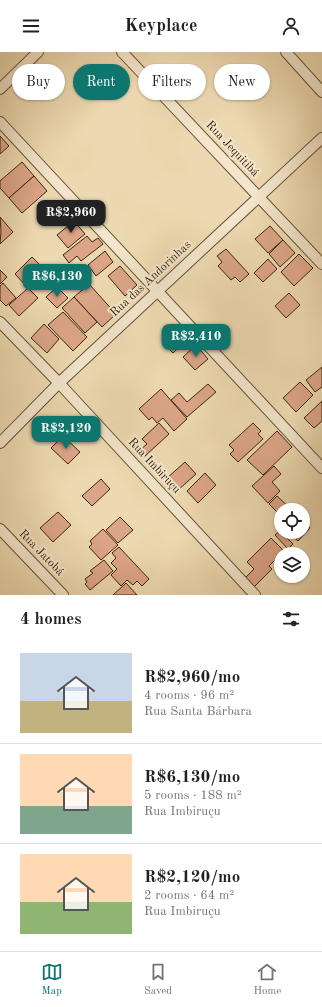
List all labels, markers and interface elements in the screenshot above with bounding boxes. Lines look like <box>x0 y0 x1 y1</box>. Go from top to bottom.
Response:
icon: menu <box>20 15 42 37</box>
icon: person <box>280 15 302 37</box>
text: Keyplace <box>124 17 198 35</box>
chip: Buy <box>12 64 65 100</box>
chip: Rent <box>73 64 130 100</box>
chip: Filters <box>138 64 206 100</box>
chip: New <box>214 64 270 100</box>
street label: Rua Jequitibá <box>203 119 261 179</box>
pin: R$2,960 <box>34 200 108 234</box>
text: R$2,960 <box>46 206 96 219</box>
street label: Rua das Andorinhas <box>108 239 194 319</box>
pin: R$6,130 <box>20 264 94 298</box>
text: R$6,130 <box>32 270 82 283</box>
pin: R$2,410 <box>159 324 233 358</box>
text: R$2,410 <box>171 330 221 343</box>
pin: R$2,120 <box>29 416 103 450</box>
text: R$2,120 <box>41 422 91 435</box>
street label: Rua Imbiruçu <box>125 436 183 496</box>
map controls <box>274 503 310 583</box>
button: locate <box>274 503 310 539</box>
street label: Rua Jatobá <box>16 528 66 578</box>
button: layers <box>274 547 310 583</box>
icon: filters <box>280 608 302 630</box>
text: 4 homes <box>20 611 82 628</box>
icon: home <box>52 669 100 717</box>
text: R$2,960/mo <box>144 669 240 686</box>
text: 4 rooms · 96 m² <box>144 689 234 702</box>
text: Rua Santa Bárbara <box>144 705 252 718</box>
text: R$6,130/mo <box>144 769 240 786</box>
icon: home <box>52 770 100 818</box>
text: 5 rooms · 188 m² <box>144 789 242 802</box>
text: Rua Imbiruçu <box>144 805 221 818</box>
text: R$2,120/mo <box>144 869 240 886</box>
icon: home <box>52 870 100 918</box>
text: 2 rooms · 64 m² <box>144 889 234 902</box>
text: Rua Imbiruçu <box>144 905 221 918</box>
tab: Map <box>41 961 63 999</box>
tab: Saved <box>144 961 172 999</box>
tab: Home <box>253 961 281 999</box>

